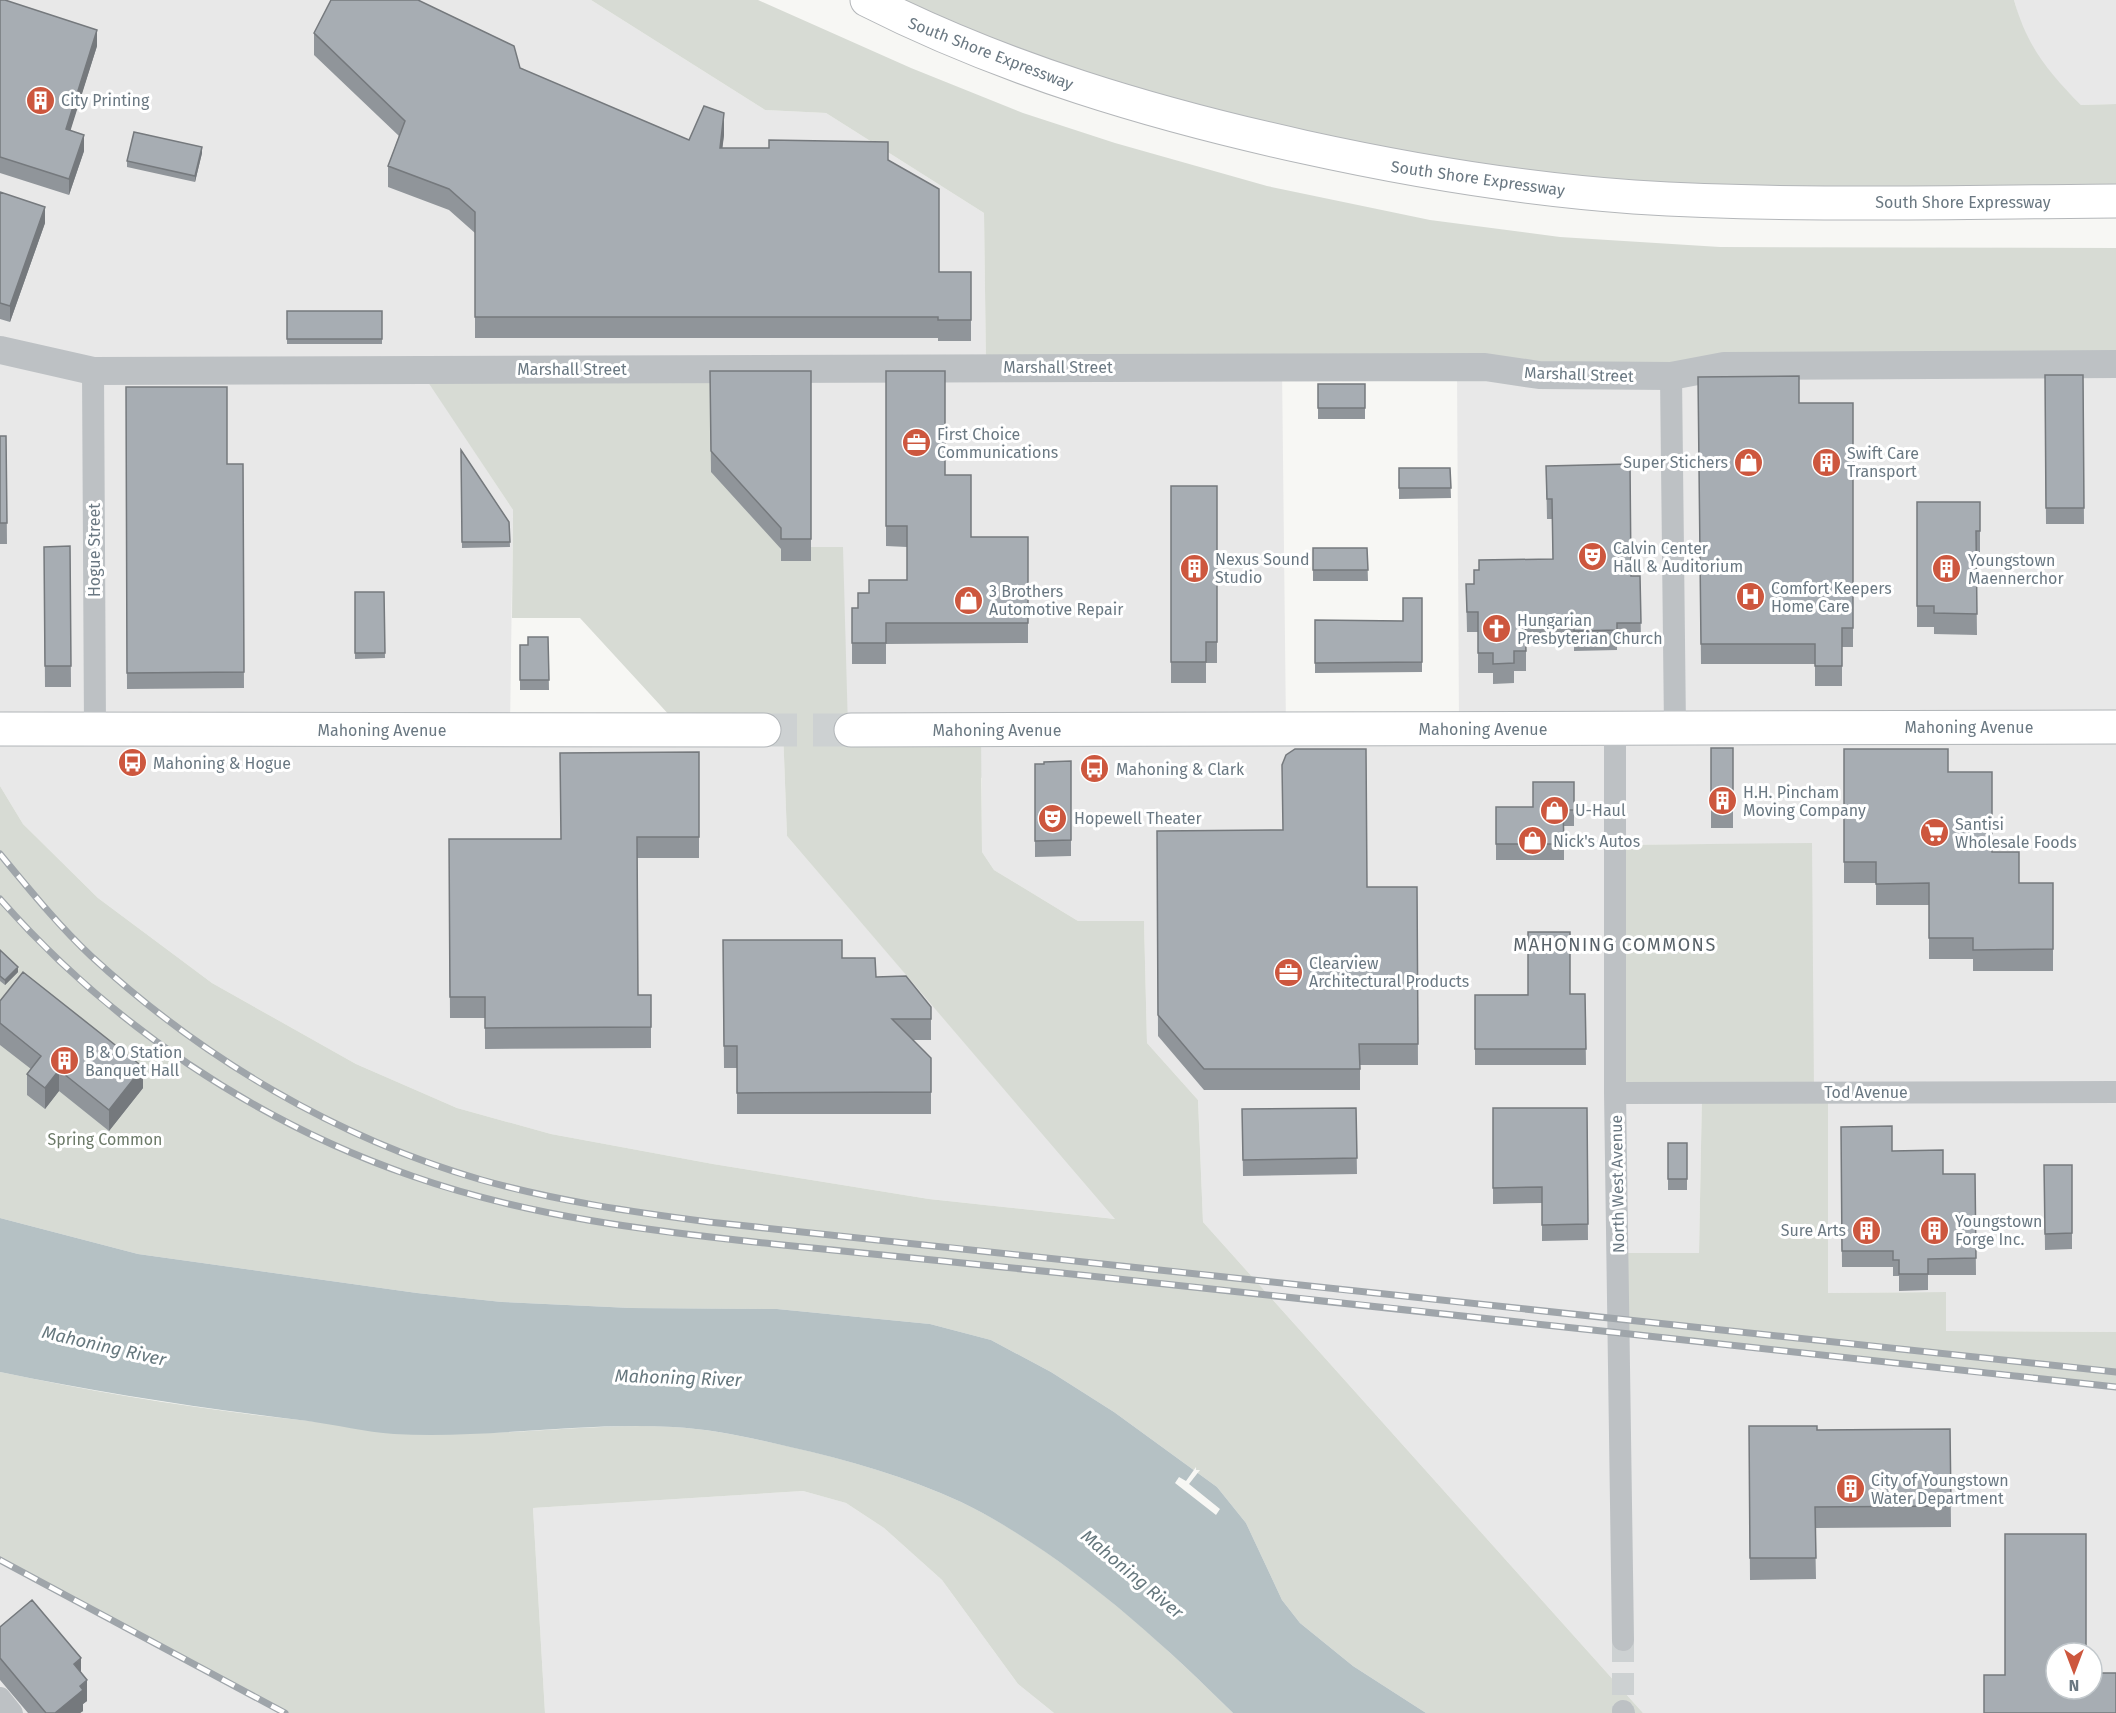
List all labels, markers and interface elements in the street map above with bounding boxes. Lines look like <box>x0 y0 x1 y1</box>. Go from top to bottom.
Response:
street label: South Shore Expressway <box>906 13 1076 94</box>
building icon: City Printing <box>24 84 56 116</box>
place label: City Printing <box>61 91 150 110</box>
street label: South Shore Expressway <box>1390 157 1566 200</box>
street label: South Shore Expressway <box>1875 193 2051 212</box>
street label: Marshall Street <box>1003 358 1113 377</box>
street label: Marshall Street <box>517 360 627 379</box>
street label: Marshall Street <box>1524 363 1634 386</box>
place label: First Choice Communications <box>937 425 1058 462</box>
office icon: First Choice Communications <box>900 427 932 459</box>
place label: Swift Care Transport <box>1847 444 1919 481</box>
shop icon: Super Stichers <box>1733 446 1765 478</box>
building icon: Swift Care Transport <box>1810 446 1842 478</box>
place label: Super Stichers <box>1623 453 1728 472</box>
street label: Hogue Street <box>85 503 104 597</box>
place label: Calvin Center Hall & Auditorium <box>1613 539 1743 576</box>
theatre icon: Calvin Center Hall & Auditorium <box>1576 541 1608 573</box>
place label: Nexus Sound Studio <box>1215 550 1310 587</box>
place label: Youngstown Maennerchor <box>1968 551 2064 588</box>
building icon: Nexus Sound Studio <box>1178 552 1210 584</box>
building icon: Youngstown Maennerchor <box>1931 553 1963 585</box>
place label: Comfort Keepers Home Care <box>1771 579 1892 616</box>
hospital icon: Comfort Keepers Home Care <box>1734 581 1766 613</box>
place label: 3 Brothers Automotive Repair <box>989 582 1124 619</box>
shop icon: 3 Brothers Automotive Repair <box>952 584 984 616</box>
place label: Hungarian Presbyterian Church <box>1517 611 1663 648</box>
church icon: Hungarian Presbyterian Church <box>1480 613 1512 645</box>
street label: Mahoning Avenue <box>1905 718 2033 737</box>
street label: Mahoning Avenue <box>1419 720 1547 739</box>
street label: Mahoning Avenue <box>318 721 446 740</box>
street label: Mahoning Avenue <box>933 721 1061 740</box>
bus stop icon: Mahoning & Hogue <box>116 747 148 779</box>
bus stop icon: Mahoning & Clark <box>1079 753 1111 785</box>
place label: Mahoning & Hogue <box>153 754 291 773</box>
place label: Mahoning & Clark <box>1116 760 1245 779</box>
place label: H.H. Pincham Moving Company <box>1743 783 1866 820</box>
building icon: H.H. Pincham Moving Company <box>1706 785 1738 817</box>
shop icon: U-Haul <box>1538 794 1570 826</box>
place label: U-Haul <box>1575 801 1626 820</box>
theatre icon: Hopewell Theater <box>1037 802 1069 834</box>
place label: Hopewell Theater <box>1074 809 1202 828</box>
place label: Santisi Wholesale Foods <box>1955 815 2077 852</box>
supermarket icon: Santisi Wholesale Foods <box>1918 817 1950 849</box>
shop icon: Nick's Autos <box>1516 825 1548 857</box>
place label: Nick's Autos <box>1553 832 1640 851</box>
district label: MAHONING COMMONS <box>1513 934 1717 956</box>
place label: Clearview Architectural Products <box>1309 954 1469 991</box>
office icon: Clearview Architectural Products <box>1272 956 1304 988</box>
place label: B & O Station Banquet Hall <box>85 1043 182 1080</box>
building icon: B & O Station Banquet Hall <box>48 1045 80 1077</box>
street label: Tod Avenue <box>1824 1083 1908 1102</box>
street label: North West Avenue <box>1607 1115 1628 1253</box>
park label: Spring Common <box>48 1130 162 1149</box>
place label: Youngstown Forge Inc. <box>1955 1212 2042 1249</box>
building icon: Sure Arts <box>1851 1214 1883 1246</box>
building icon: Youngstown Forge Inc. <box>1918 1214 1950 1246</box>
place label: Sure Arts <box>1781 1221 1846 1240</box>
water label: Mahoning River <box>40 1321 169 1371</box>
water label: Mahoning River <box>614 1365 743 1391</box>
place label: City of Youngstown Water Department <box>1871 1471 2009 1508</box>
building icon: City of Youngstown Water Department <box>1834 1473 1866 1505</box>
water label: Mahoning River <box>1076 1525 1188 1624</box>
north arrow <box>2044 1641 2104 1701</box>
text: N <box>2069 1676 2079 1695</box>

